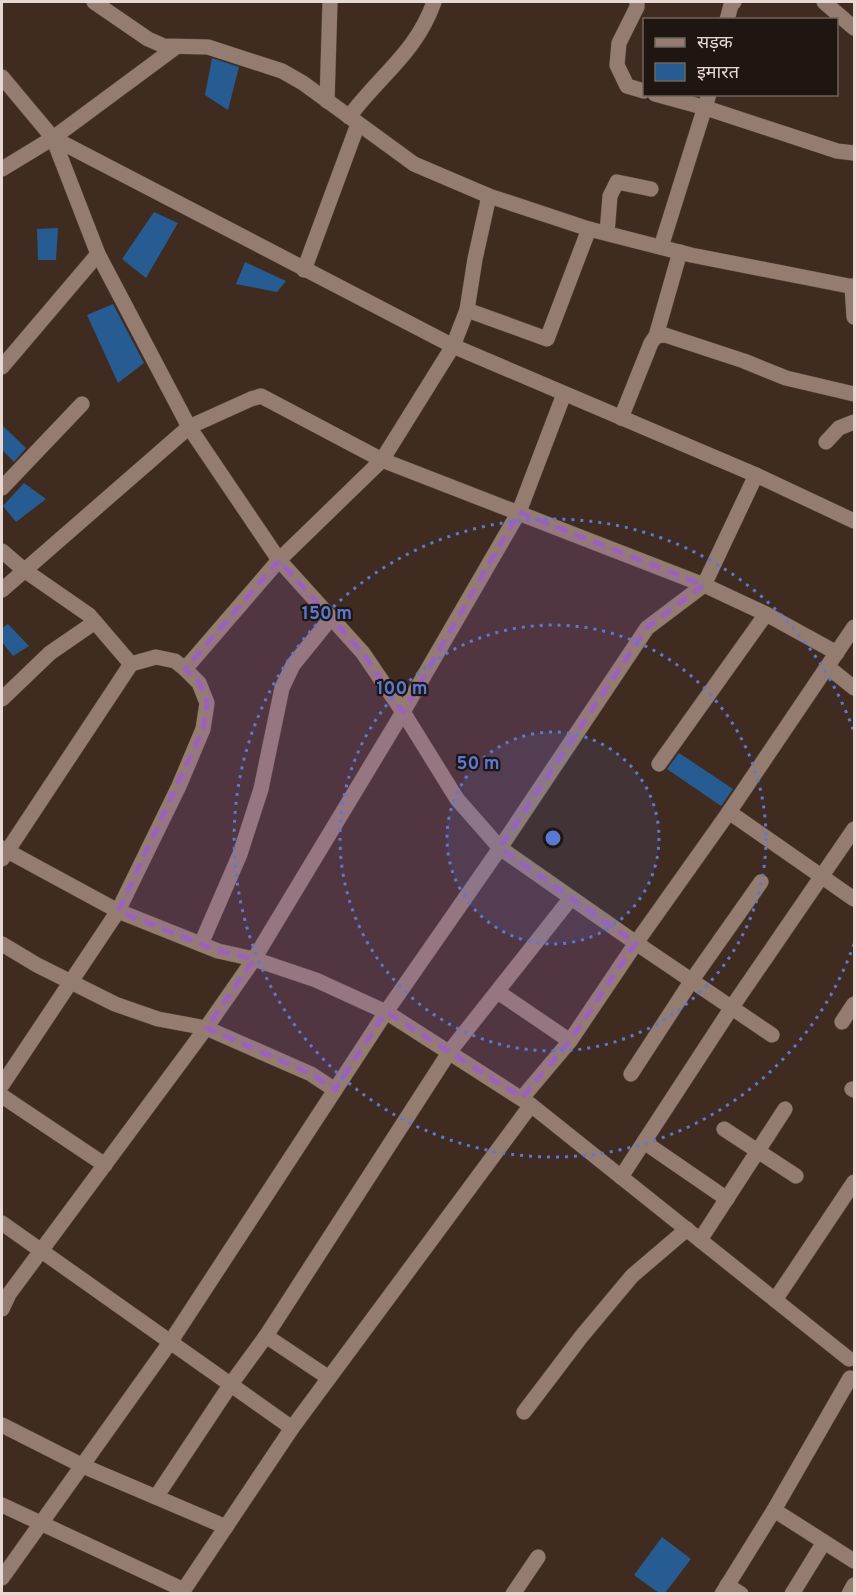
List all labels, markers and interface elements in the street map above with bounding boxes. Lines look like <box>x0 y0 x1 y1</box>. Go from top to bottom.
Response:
legend <box>643 18 838 96</box>
text: सड़क <box>697 32 734 55</box>
text: इमारत <box>697 62 740 85</box>
text: 150 m <box>302 603 352 626</box>
text: 100 m <box>376 678 428 701</box>
text: 50 m <box>456 753 500 776</box>
centre of rings <box>543 828 563 848</box>

